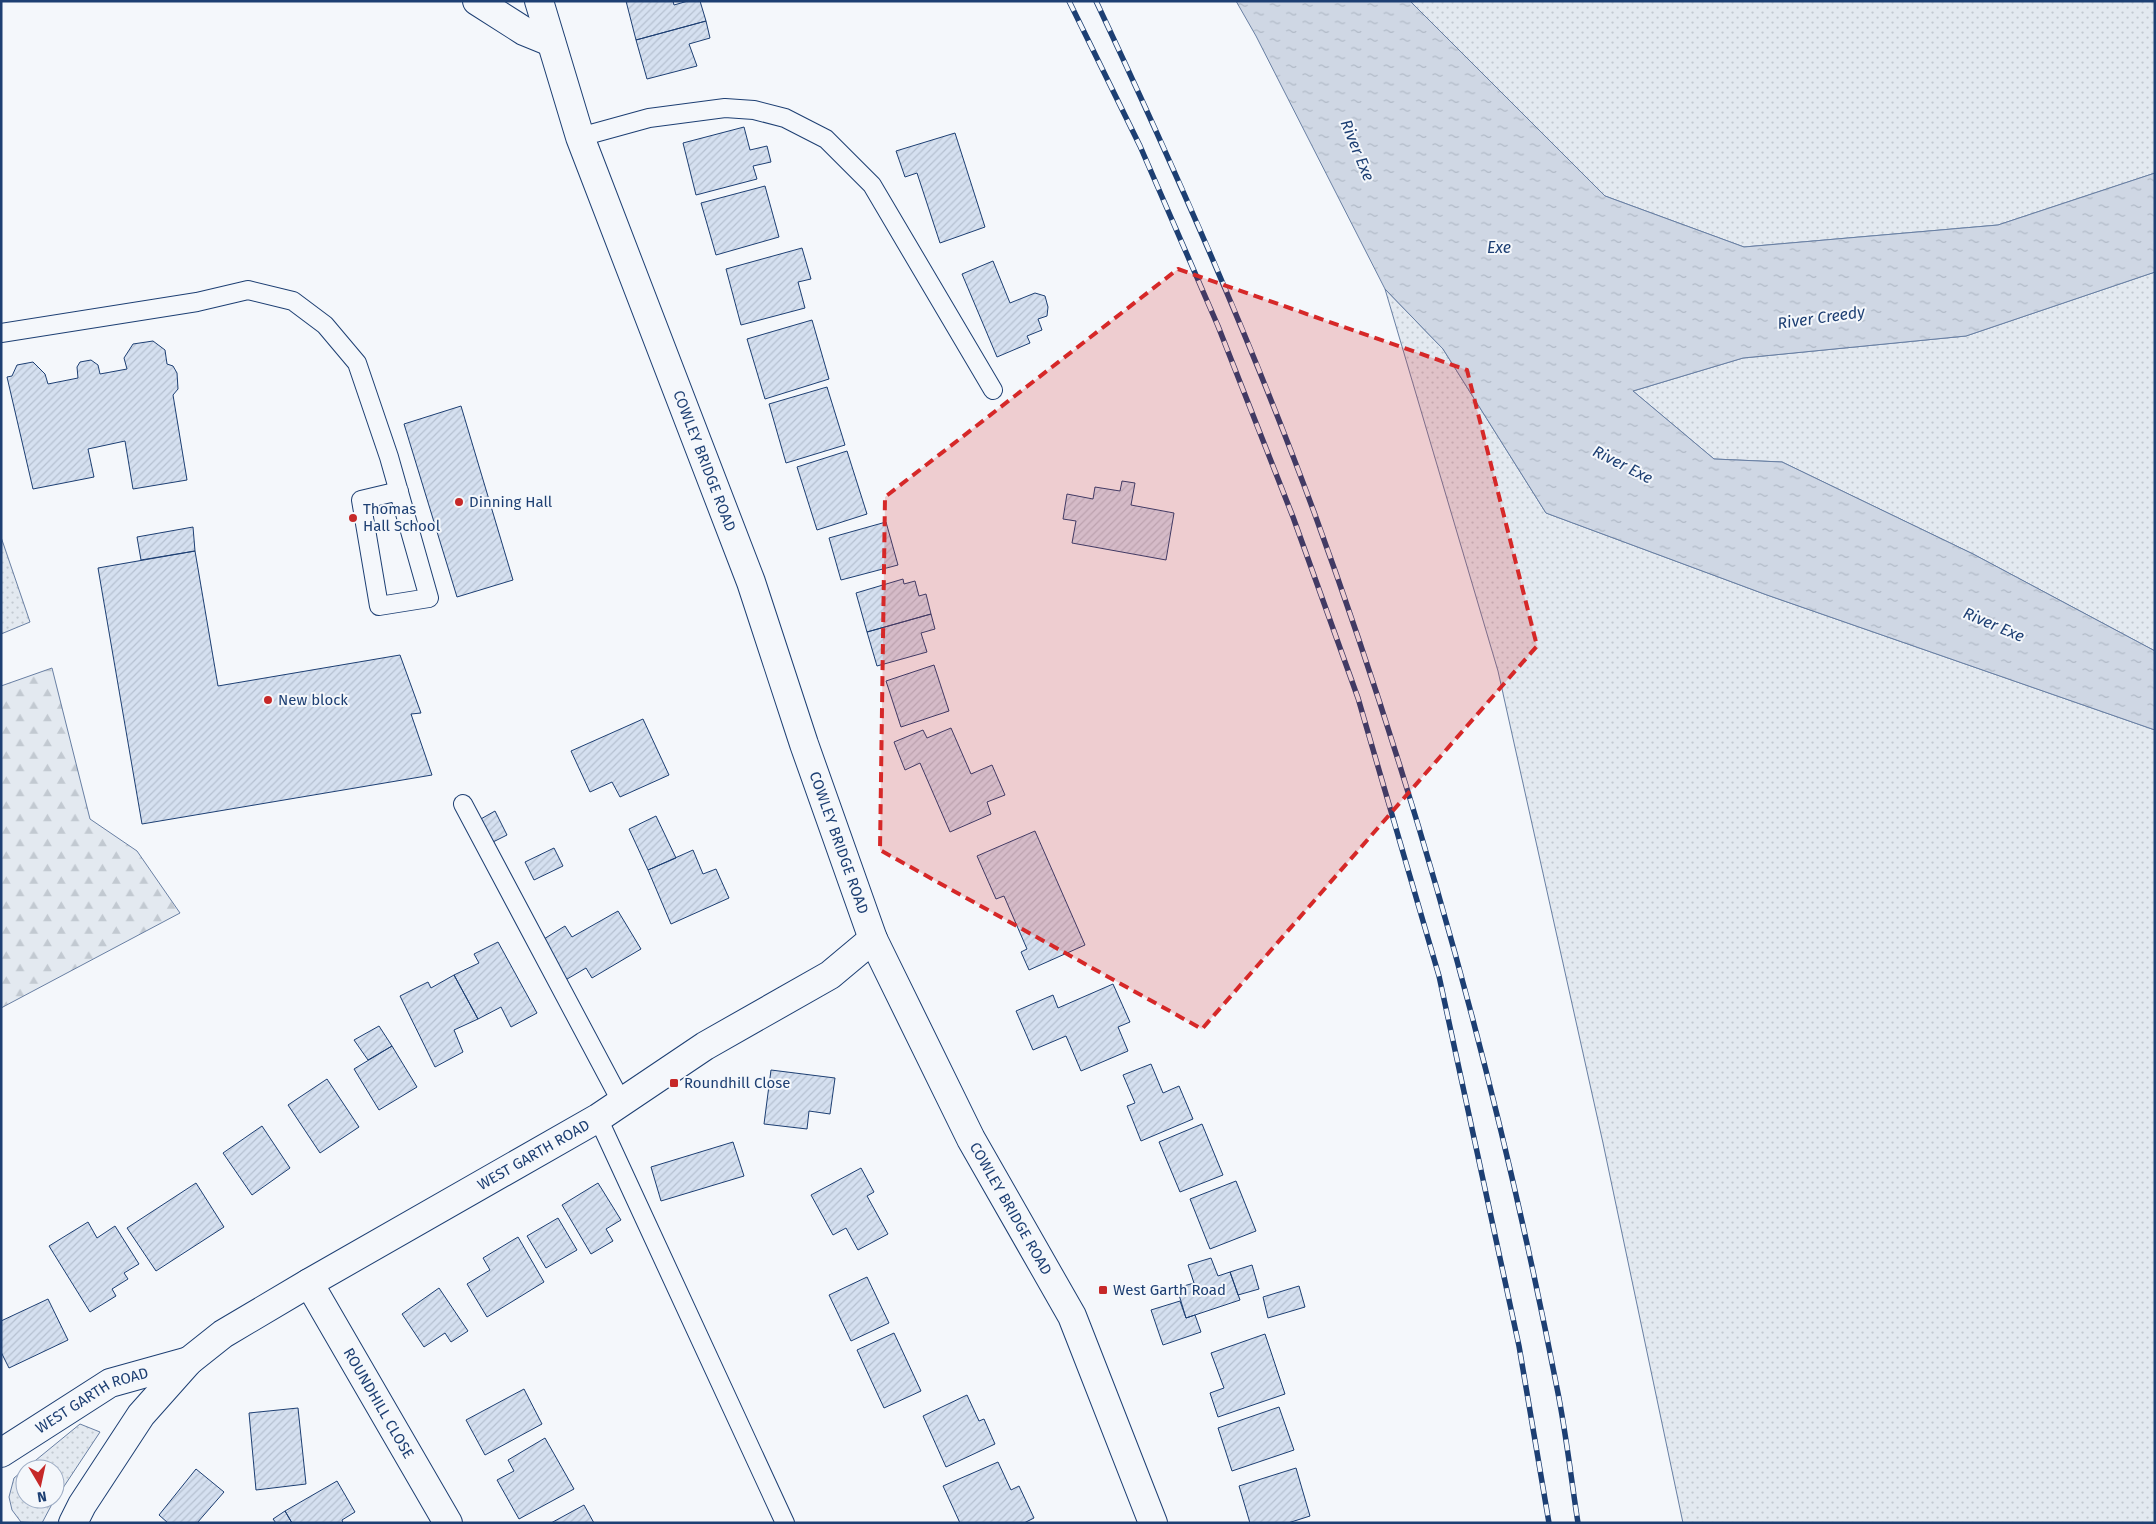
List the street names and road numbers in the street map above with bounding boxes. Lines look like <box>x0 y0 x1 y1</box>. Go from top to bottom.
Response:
street label: COWLEY BRIDGE ROAD <box>669 388 740 534</box>
street label: COWLEY BRIDGE ROAD <box>805 769 872 916</box>
street label: WEST GARTH ROAD <box>474 1116 593 1194</box>
street label: COWLEY BRIDGE ROAD <box>966 1139 1056 1278</box>
street label: ROUNDHILL CLOSE <box>340 1345 418 1462</box>
street label: WEST GARTH ROAD <box>32 1364 151 1437</box>

